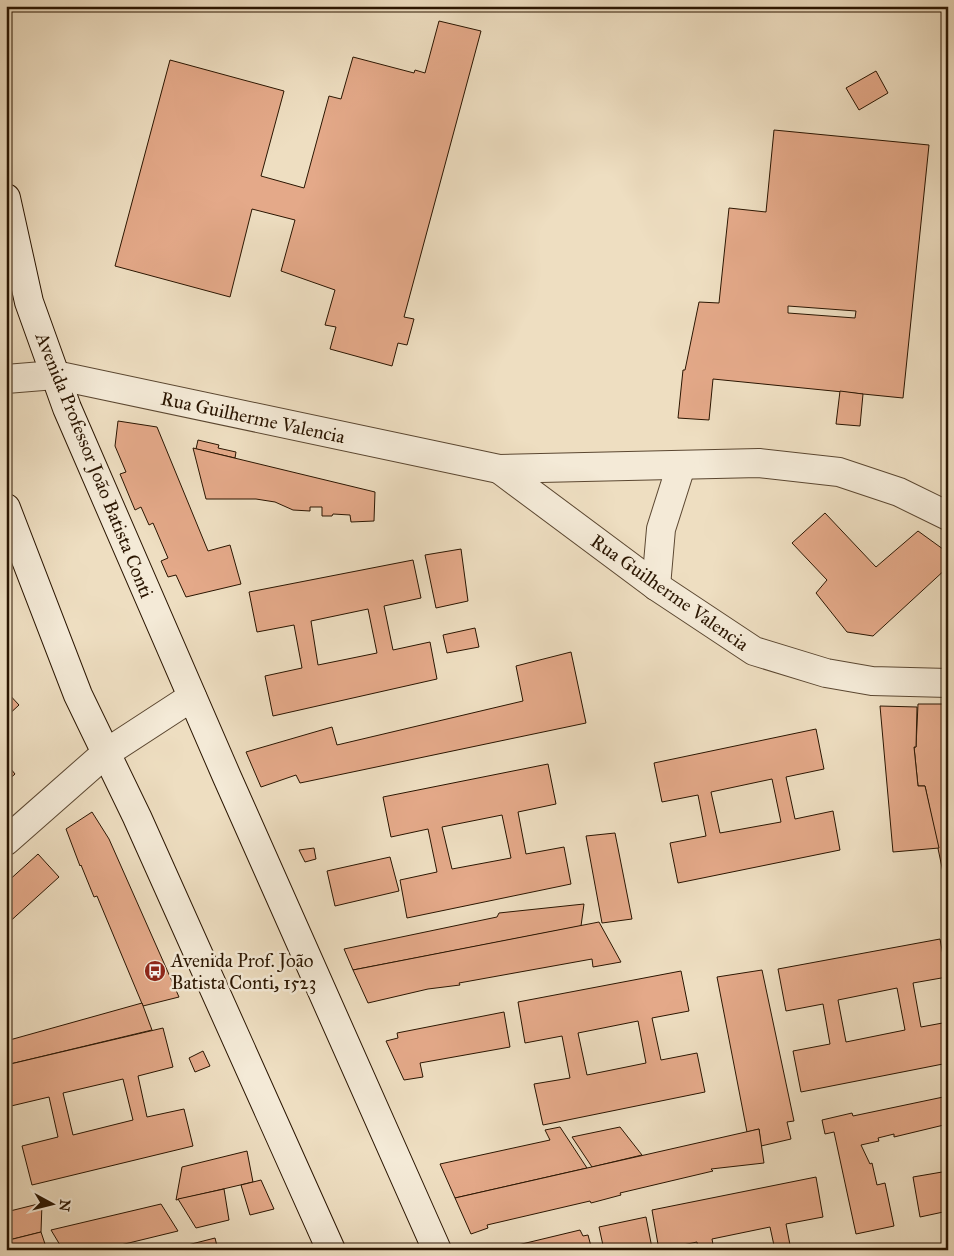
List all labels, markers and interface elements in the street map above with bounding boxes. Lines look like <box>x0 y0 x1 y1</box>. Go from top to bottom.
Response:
street label: Avenida Professor João Batista Conti <box>29 328 158 602</box>
street label: Rua Guilherme Valencia <box>159 387 348 448</box>
street label: Rua Guilherme Valencia <box>586 529 754 656</box>
place label: Avenida Prof. João Batista Conti, 1523 <box>170 949 316 994</box>
bus stop icon: Avenida Prof. João Batista Conti, 1523 <box>143 959 167 983</box>
north arrow <box>28 1178 78 1228</box>
text: N <box>55 1199 74 1213</box>

